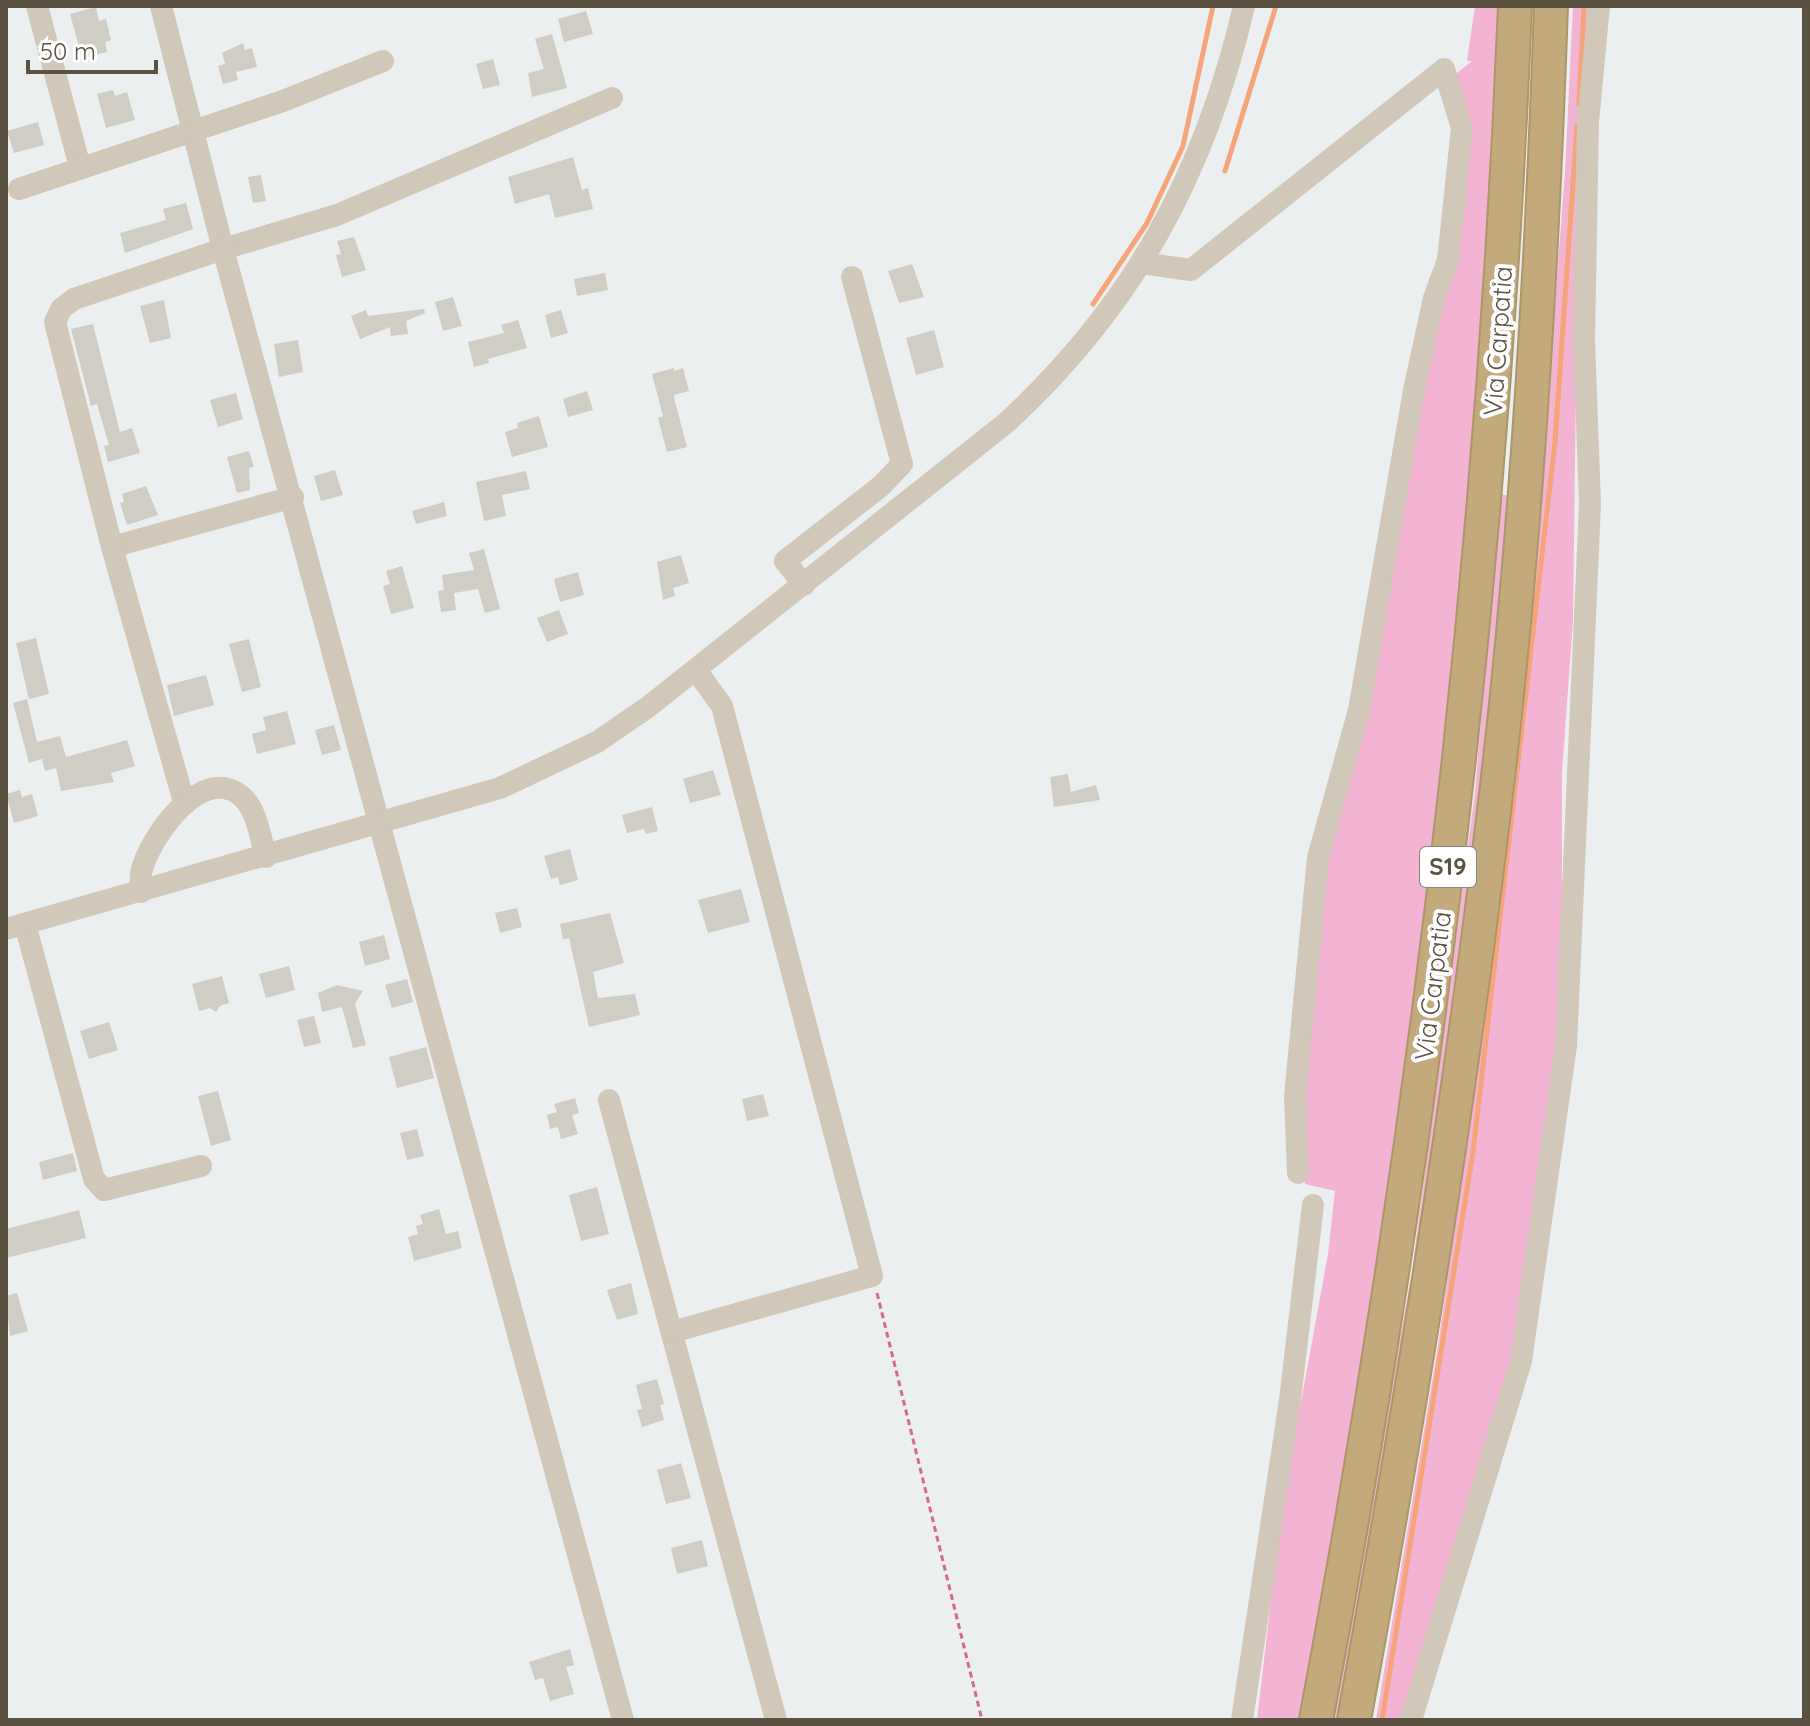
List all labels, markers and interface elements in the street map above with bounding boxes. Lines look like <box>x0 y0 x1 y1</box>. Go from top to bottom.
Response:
scale bar <box>28 24 156 74</box>
text: 50 m <box>40 36 96 66</box>
street label: Via Carpatia <box>1476 265 1519 417</box>
road number: S19 <box>1420 847 1476 887</box>
street label: Via Carpatia <box>1407 909 1458 1062</box>

